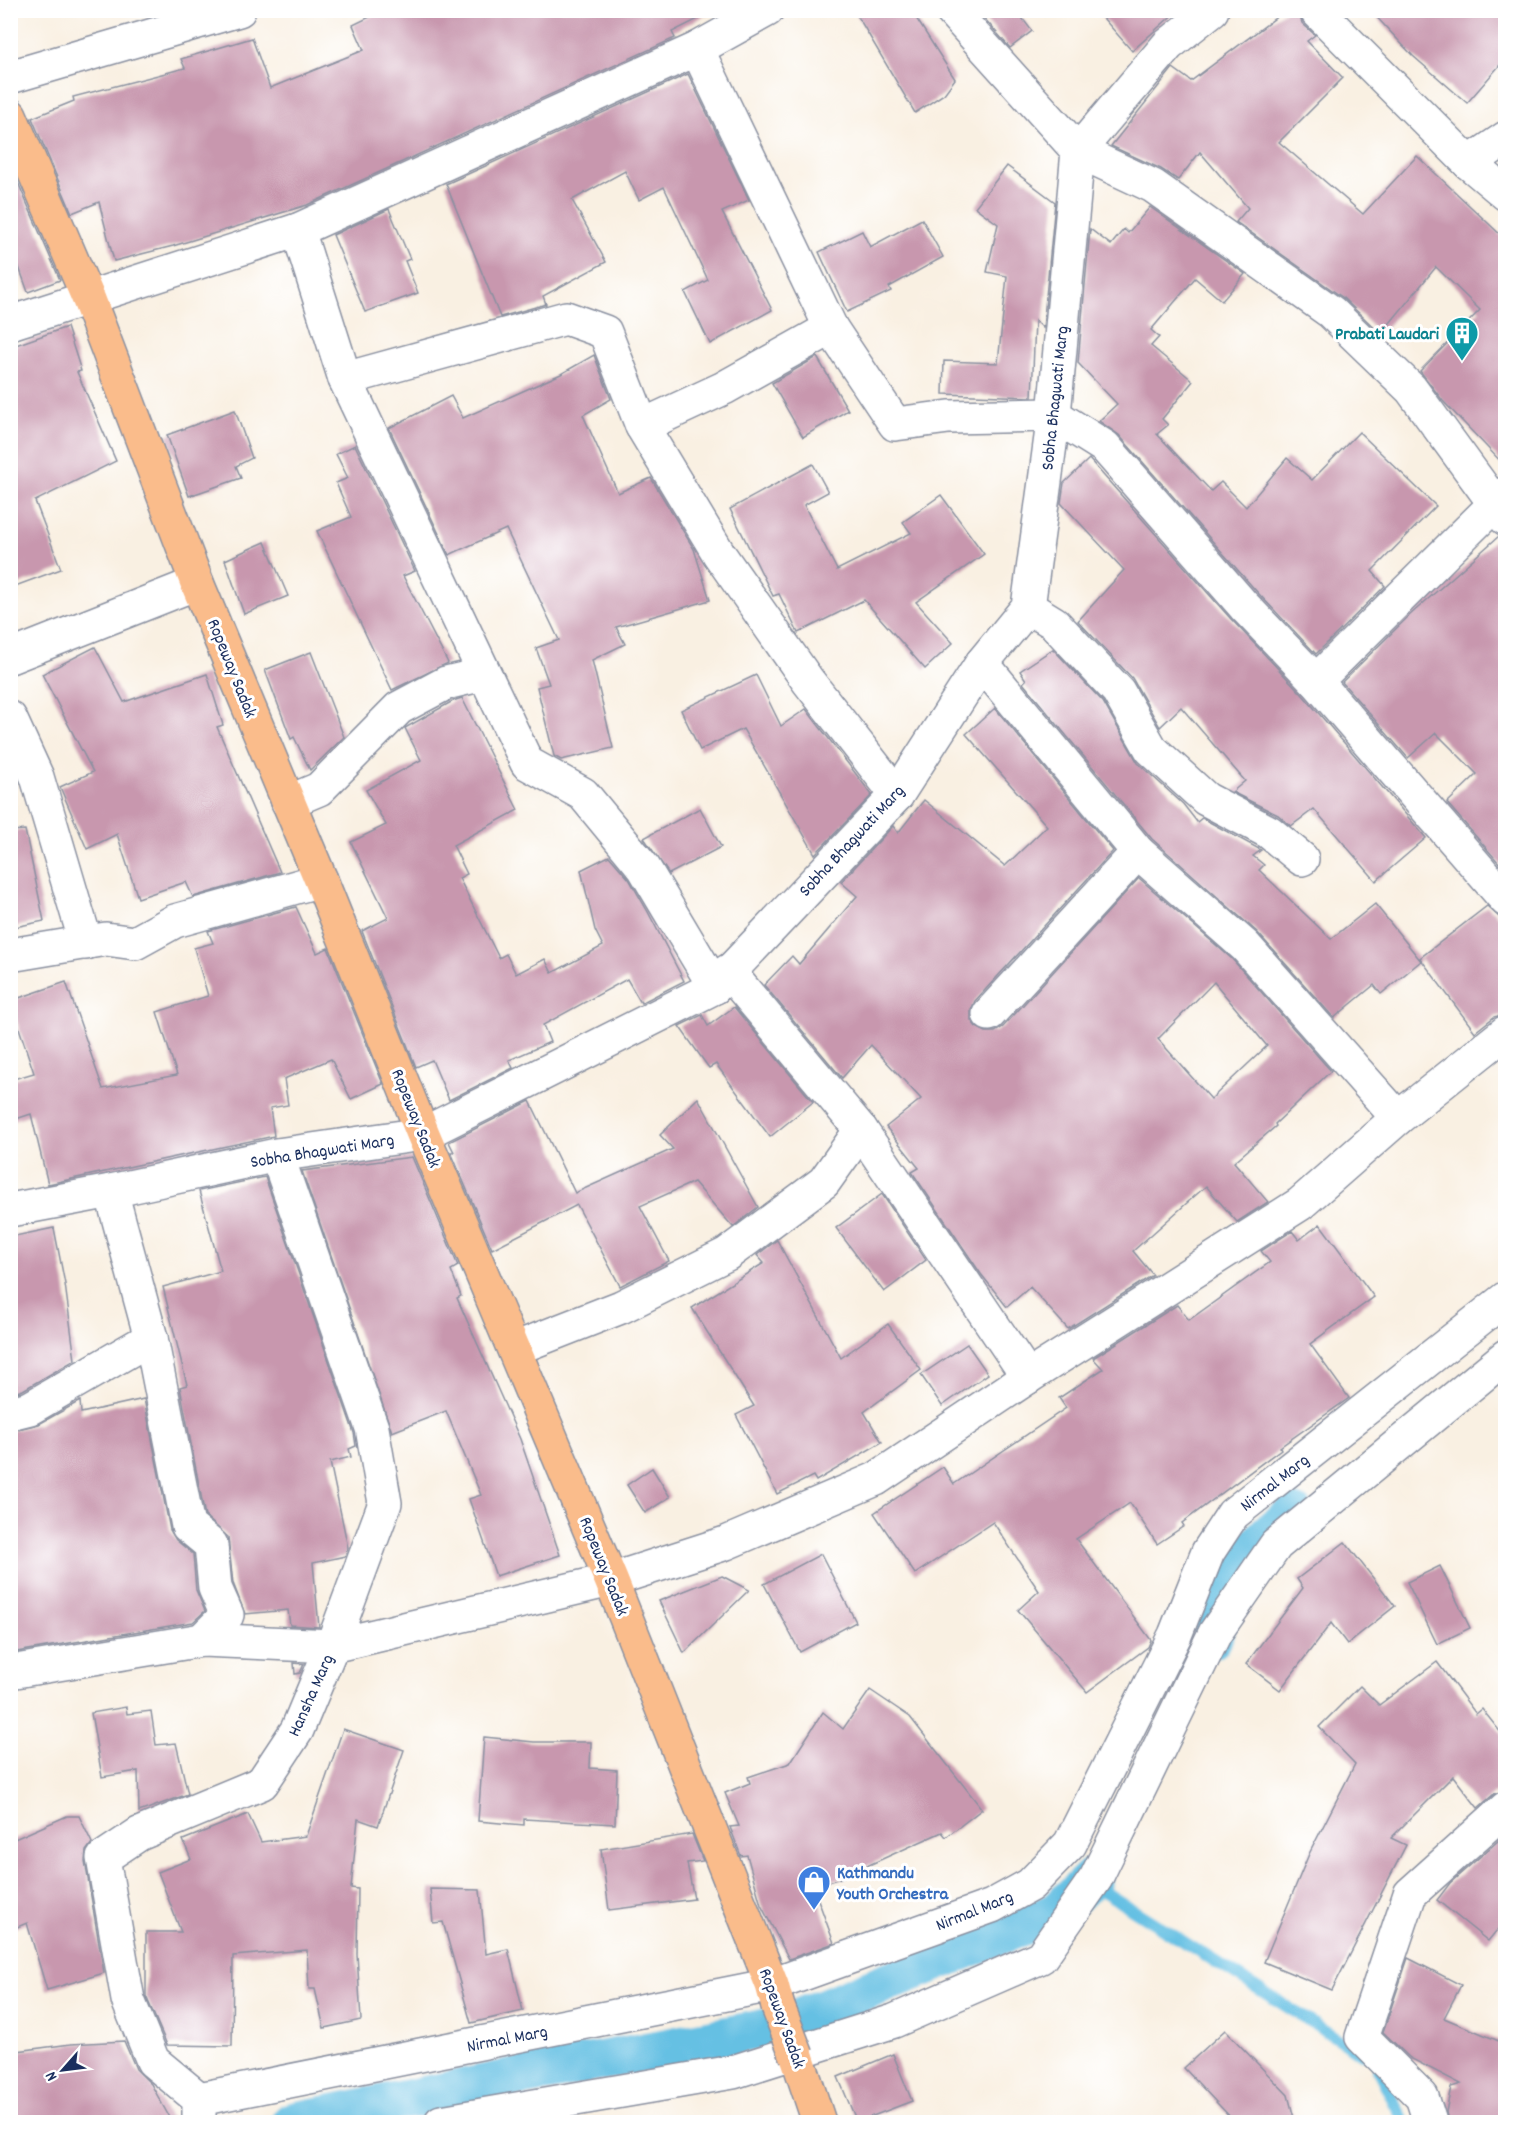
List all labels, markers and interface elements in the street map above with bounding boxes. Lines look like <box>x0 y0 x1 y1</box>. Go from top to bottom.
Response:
building icon: Prabati Laudari <box>1444 315 1480 362</box>
place label: Prabati Laudari <box>1335 323 1440 348</box>
street label: Sobha Bhagwati Marg <box>1036 325 1077 472</box>
street label: Ropeway Sadak <box>199 616 262 722</box>
street label: Sobha Bhagwati Marg <box>794 780 912 903</box>
street label: Ropeway Sadak <box>383 1066 446 1172</box>
street label: Sobha Bhagwati Marg <box>249 1129 396 1176</box>
street label: Nirmal Marg <box>1236 1449 1315 1519</box>
street label: Ropeway Sadak <box>571 1514 634 1620</box>
street label: Hansha Marg <box>283 1651 342 1741</box>
place label: Kathmandu Youth Orchestra <box>836 1862 949 1908</box>
shop icon: Kathmandu Youth Orchestra <box>796 1864 832 1911</box>
street label: Nirmal Marg <box>932 1885 1018 1939</box>
street label: Ropeway Sadak <box>751 1965 810 2073</box>
street label: Nirmal Marg <box>465 2020 550 2061</box>
north arrow <box>33 2040 93 2100</box>
text: N <box>40 2067 64 2085</box>

